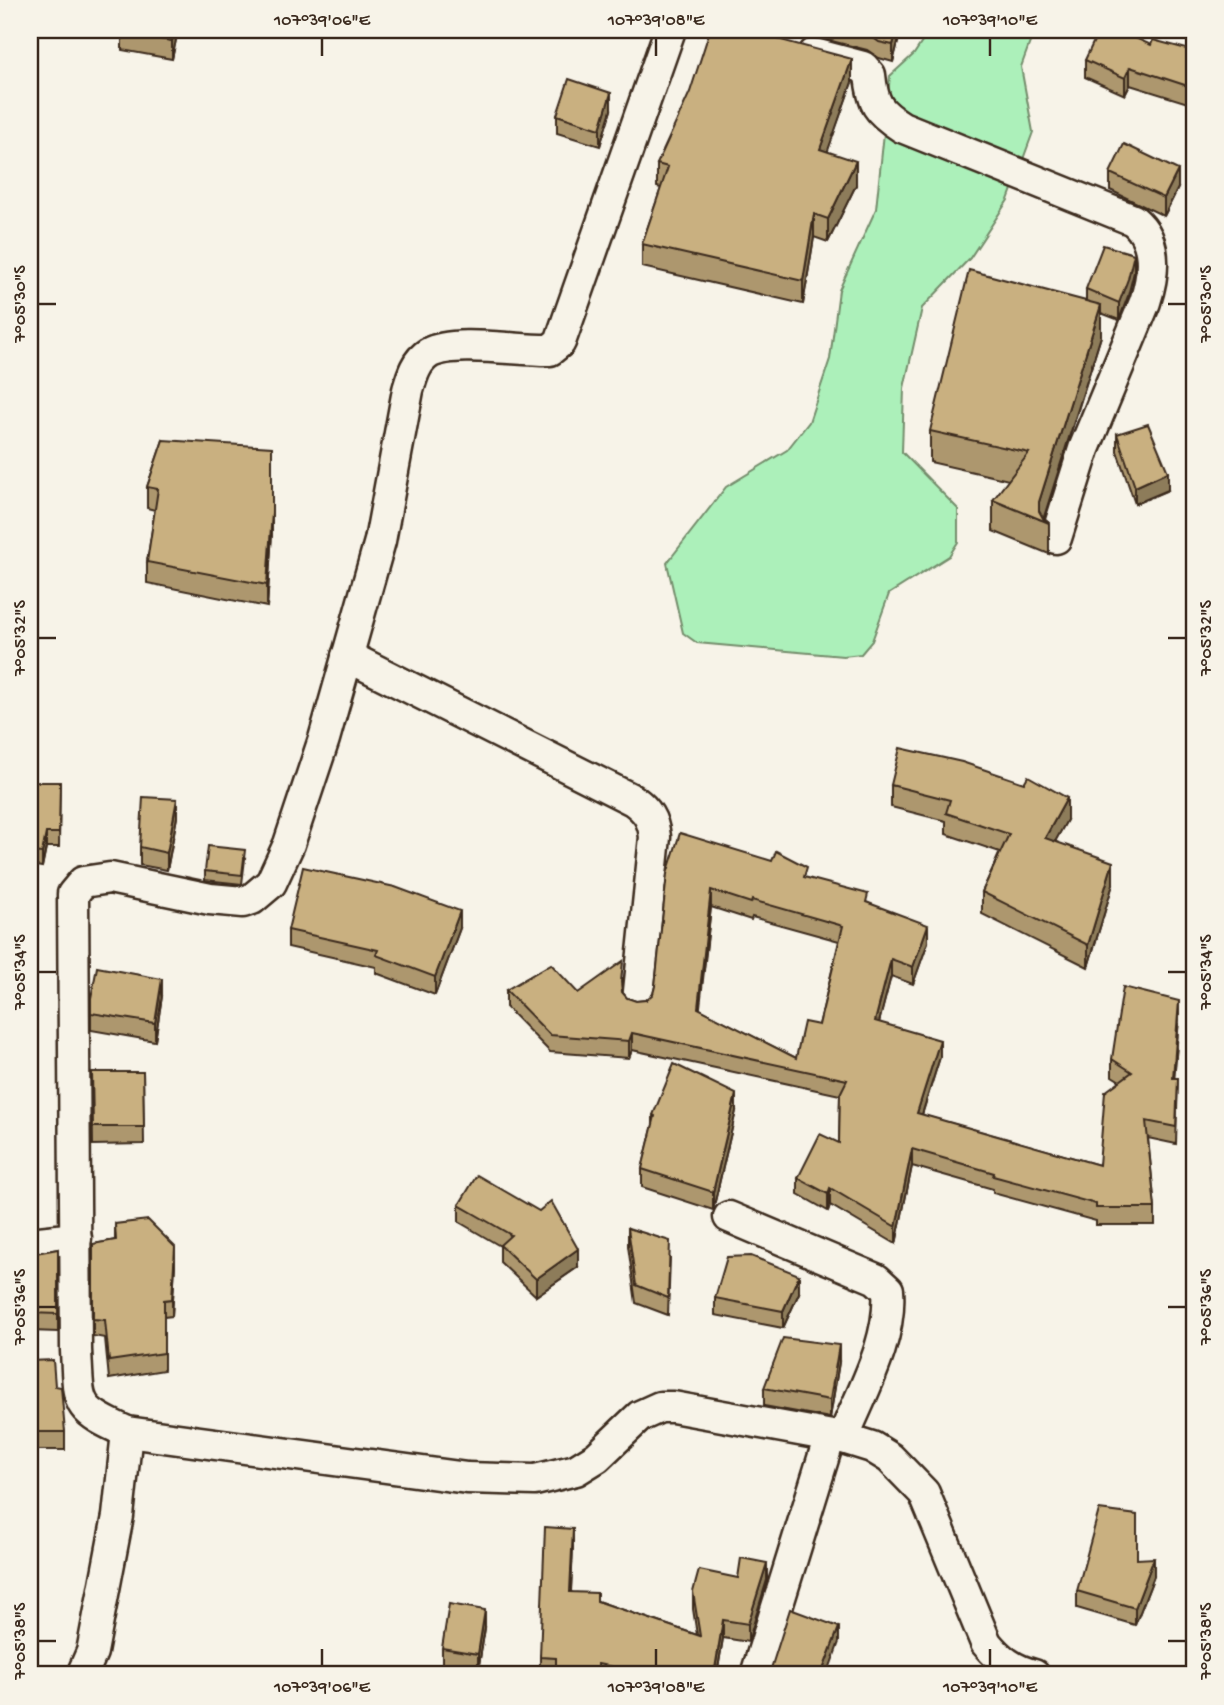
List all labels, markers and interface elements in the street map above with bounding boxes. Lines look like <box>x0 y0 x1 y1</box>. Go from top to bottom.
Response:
text: 107°39'06"E <box>273 11 371 32</box>
text: 107°39'08"E <box>607 11 705 32</box>
text: 107°39'10"E <box>942 11 1038 32</box>
text: 7°05'30"S <box>11 265 32 344</box>
text: 7°05'30"S <box>1197 265 1218 344</box>
text: 7°05'32"S <box>11 600 32 677</box>
text: 7°05'32"S <box>1197 600 1218 677</box>
text: 7°05'34"S <box>11 934 32 1011</box>
text: 7°05'34"S <box>1197 934 1218 1011</box>
text: 7°05'36"S <box>11 1268 32 1346</box>
text: 7°05'36"S <box>1197 1268 1218 1346</box>
text: 7°05'38"S <box>11 1602 32 1680</box>
text: 7°05'38"S <box>1197 1602 1218 1680</box>
text: 107°39'06"E <box>273 1678 371 1699</box>
text: 107°39'08"E <box>607 1678 705 1699</box>
text: 107°39'10"E <box>942 1678 1038 1699</box>

